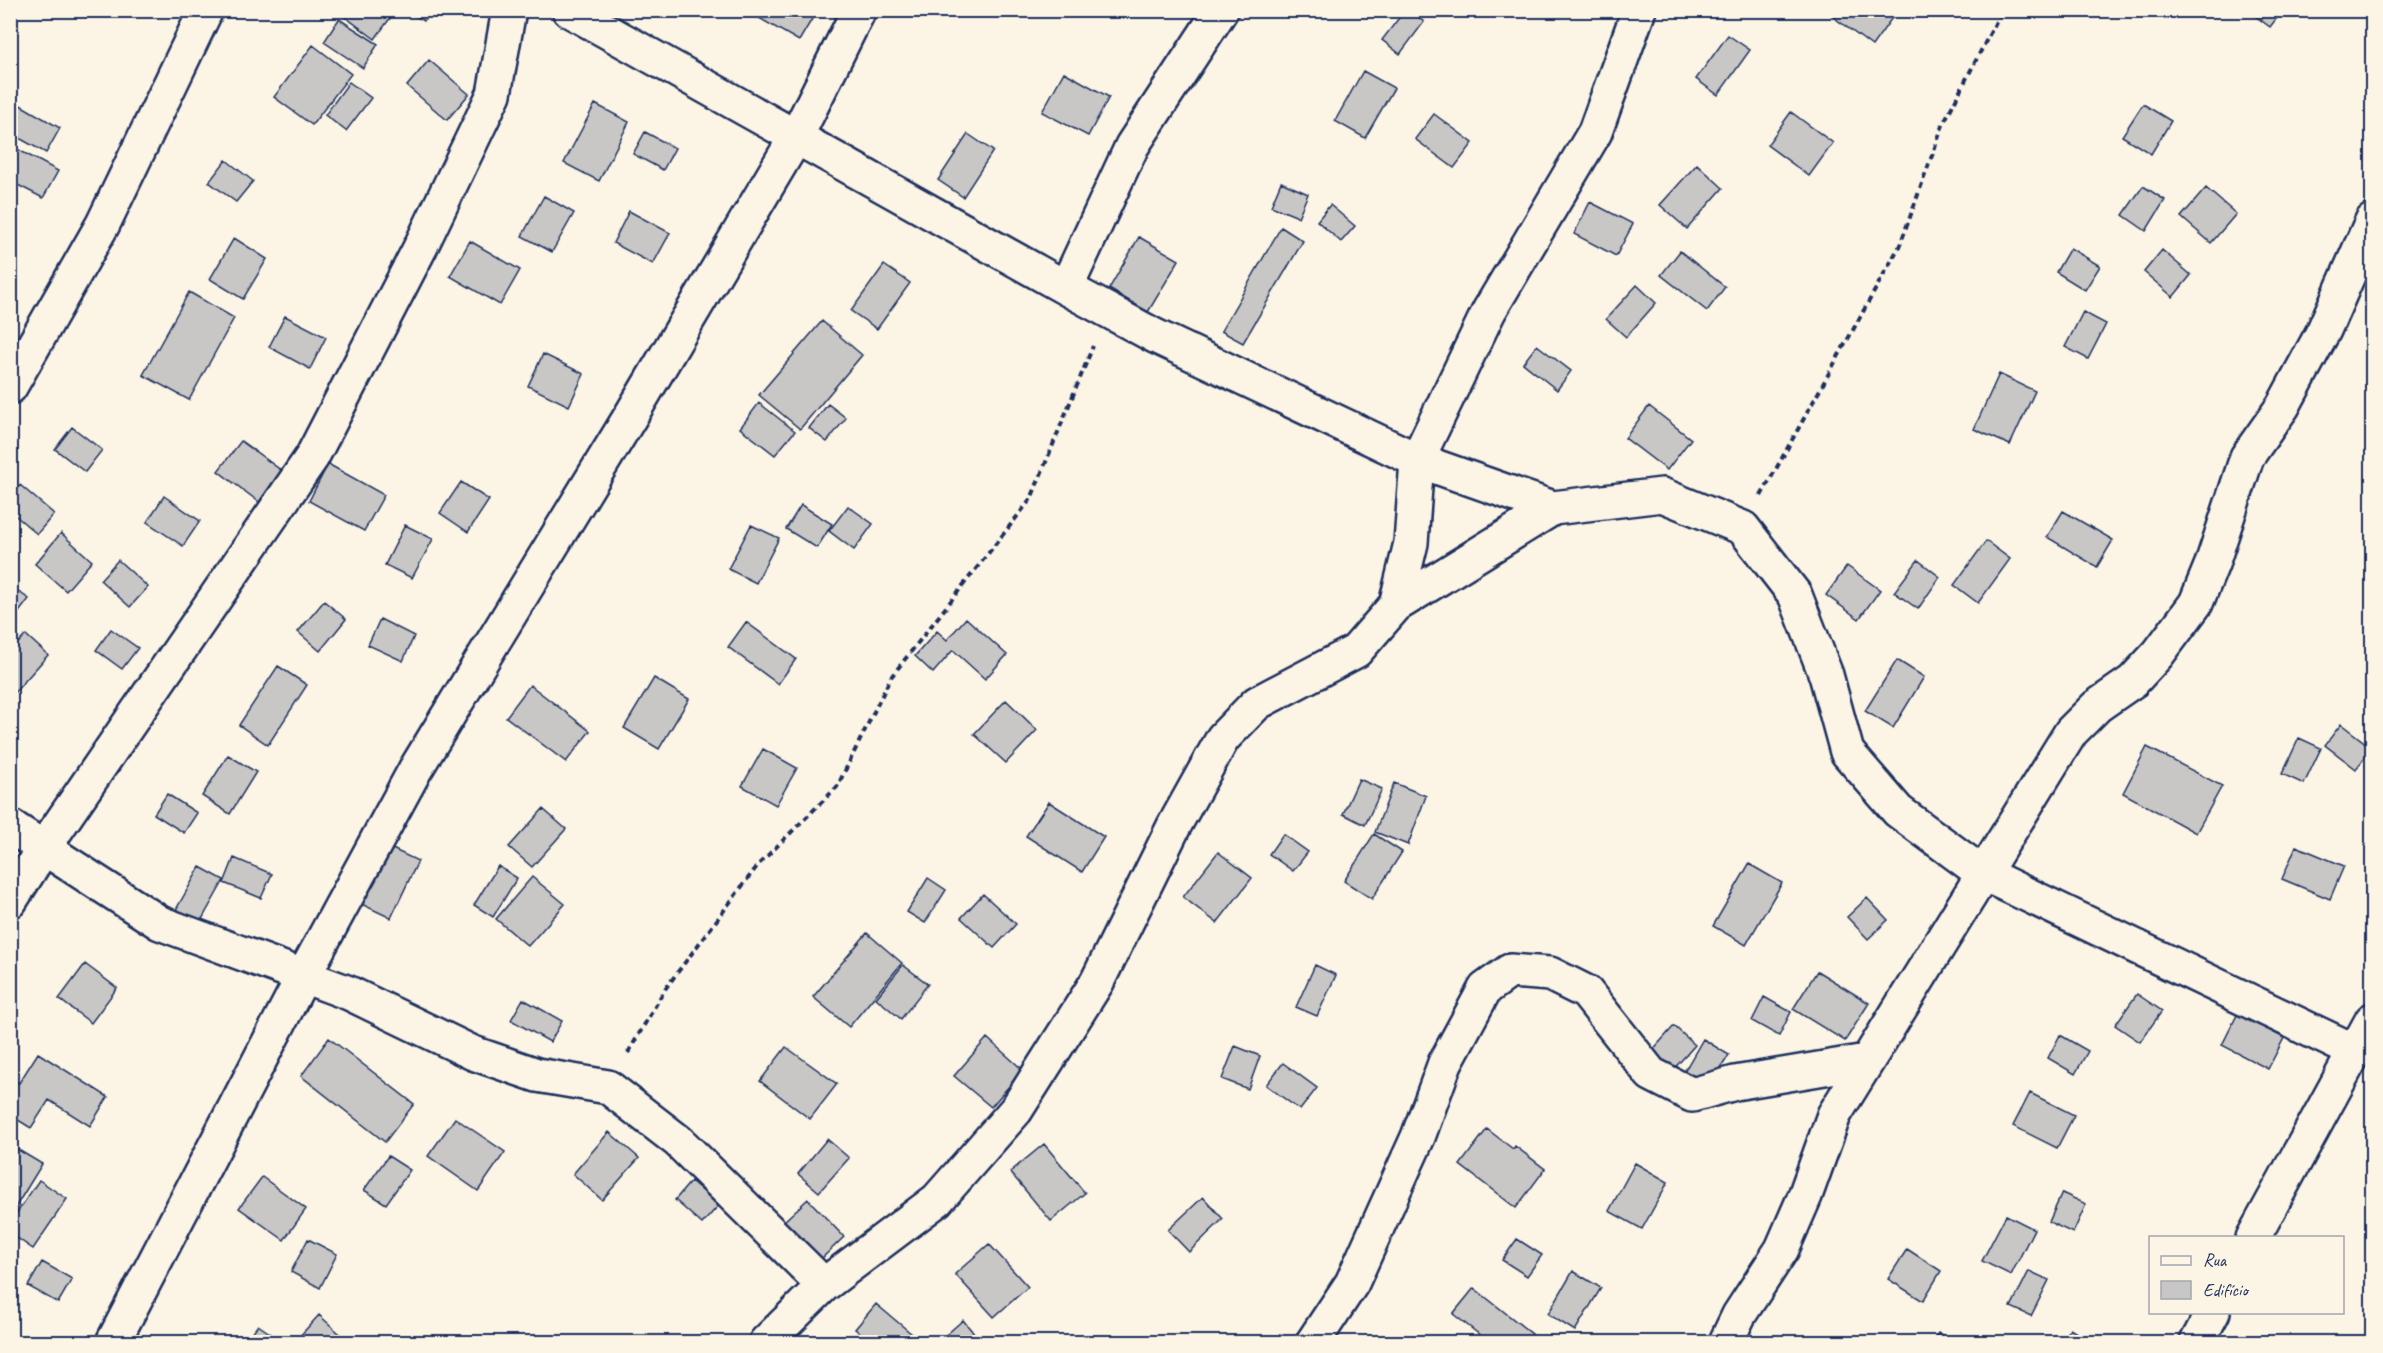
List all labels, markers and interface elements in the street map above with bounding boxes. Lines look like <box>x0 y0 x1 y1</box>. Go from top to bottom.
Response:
legend <box>2149 1236 2344 1314</box>
text: Rua <box>2203 1249 2228 1271</box>
text: Edifício <box>2203 1279 2249 1301</box>

